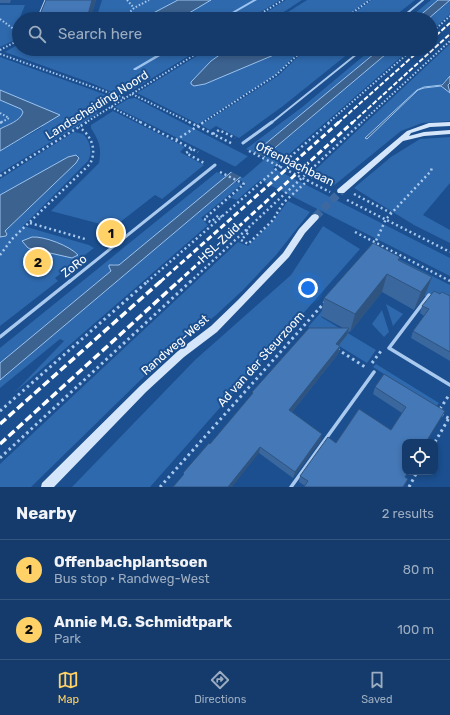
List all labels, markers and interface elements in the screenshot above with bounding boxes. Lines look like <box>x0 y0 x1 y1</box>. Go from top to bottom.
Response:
search box <box>12 12 438 56</box>
icon: search <box>26 23 48 45</box>
text: Search here <box>58 25 142 43</box>
street label: Landscheiding Noord <box>43 68 151 142</box>
street label: Offenbachbaan <box>253 139 337 189</box>
pin: 1 <box>98 218 124 248</box>
street label: HSL-Zuid <box>195 220 243 266</box>
pin: 2 <box>25 247 51 277</box>
street label: ZoRo <box>58 252 90 280</box>
your location <box>298 278 318 298</box>
street label: Ad van der Steurzoom <box>215 309 307 409</box>
street label: Randweg-West <box>138 312 212 378</box>
map controls <box>402 439 438 475</box>
button: locate <box>402 439 438 475</box>
text: Nearby <box>16 503 77 523</box>
text: 2 results <box>382 506 434 521</box>
text: Offenbachplantsoen <box>54 553 207 571</box>
text: 1 <box>26 562 32 577</box>
text: 80 m <box>403 562 434 577</box>
text: Bus stop · Randweg-West <box>54 571 210 586</box>
text: Annie M.G. Schmidtpark <box>54 613 232 631</box>
text: 2 <box>25 622 33 637</box>
text: 100 m <box>397 622 434 637</box>
text: Park <box>54 631 81 646</box>
tab: Map <box>57 669 79 706</box>
tab: Directions <box>194 669 246 706</box>
tab: Saved <box>361 669 393 706</box>

